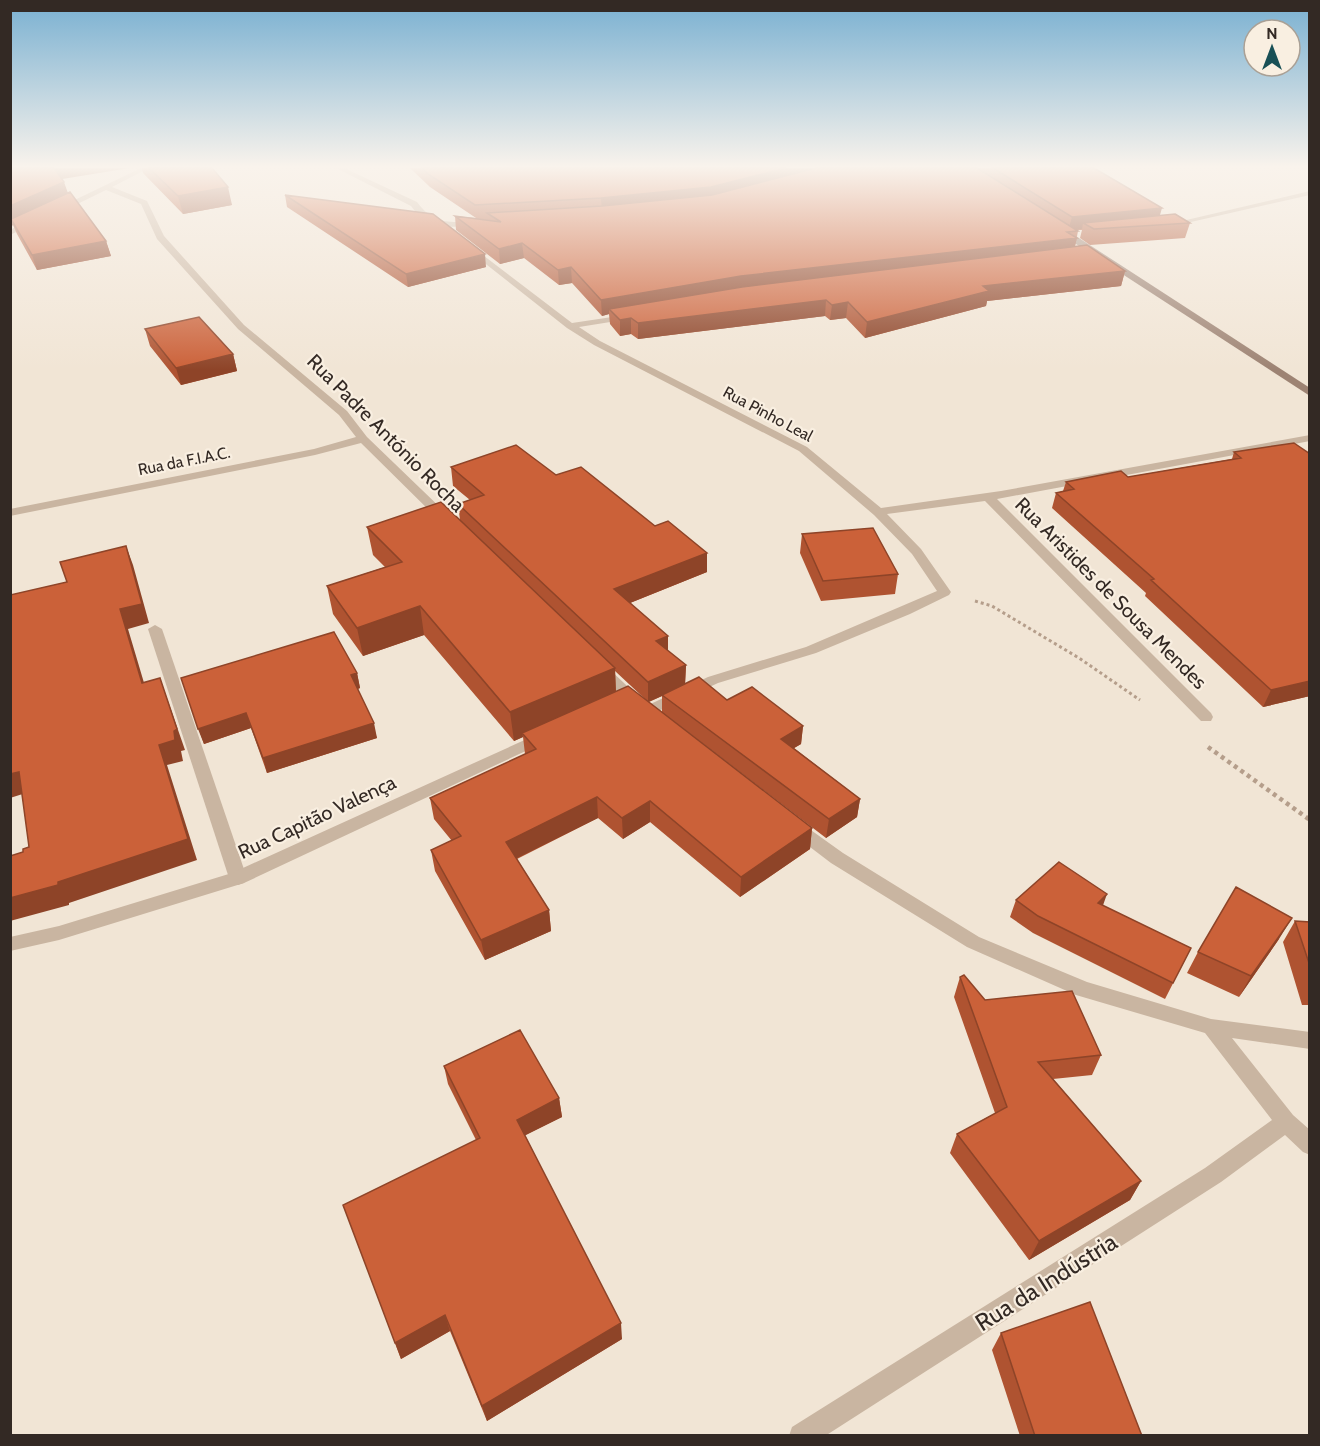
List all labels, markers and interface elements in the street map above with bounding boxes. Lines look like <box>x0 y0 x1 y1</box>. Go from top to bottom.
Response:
north arrow <box>1242 18 1302 78</box>
text: N <box>1266 24 1278 43</box>
street label: Rua Padre António Rocha <box>302 349 470 517</box>
street label: Rua Pinho Leal <box>720 382 816 446</box>
street label: Rua da F.I.A.C. <box>136 443 232 479</box>
street label: Rua Aristides de Sousa Mendes <box>1010 492 1212 694</box>
street label: Rua Capitão Valença <box>234 770 400 864</box>
street label: Rua da Indústria <box>970 1227 1123 1337</box>

